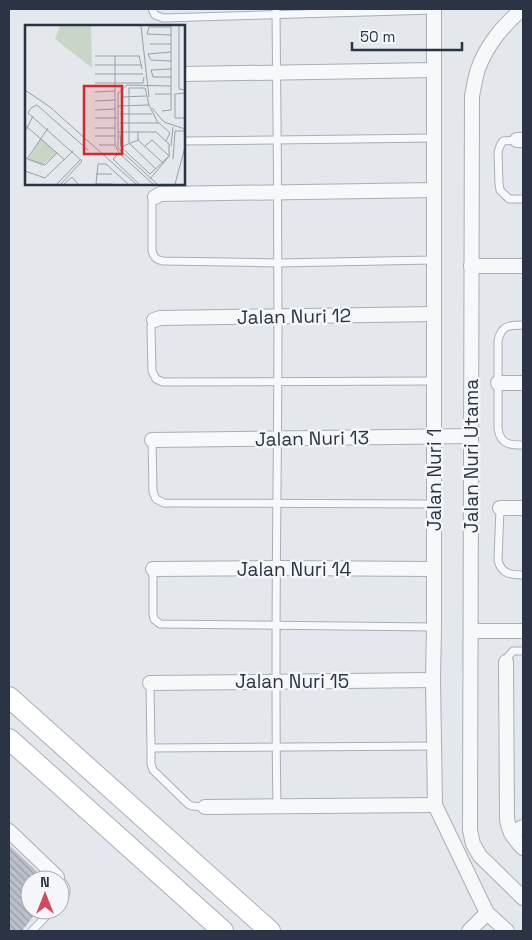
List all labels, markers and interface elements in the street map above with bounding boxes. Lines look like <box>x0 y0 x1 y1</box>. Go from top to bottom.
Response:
scale bar <box>352 20 462 52</box>
inset map <box>25 25 185 185</box>
text: 50 m <box>360 27 395 46</box>
street label: Jalan Nuri 12 <box>237 303 351 330</box>
street label: Jalan Nuri Utama <box>459 379 484 533</box>
street label: Jalan Nuri 13 <box>255 425 369 452</box>
street label: Jalan Nuri 1 <box>422 429 447 531</box>
street label: Jalan Nuri 14 <box>237 557 351 582</box>
street label: Jalan Nuri 15 <box>235 669 349 694</box>
north arrow <box>20 870 70 920</box>
text: N <box>40 873 50 891</box>

